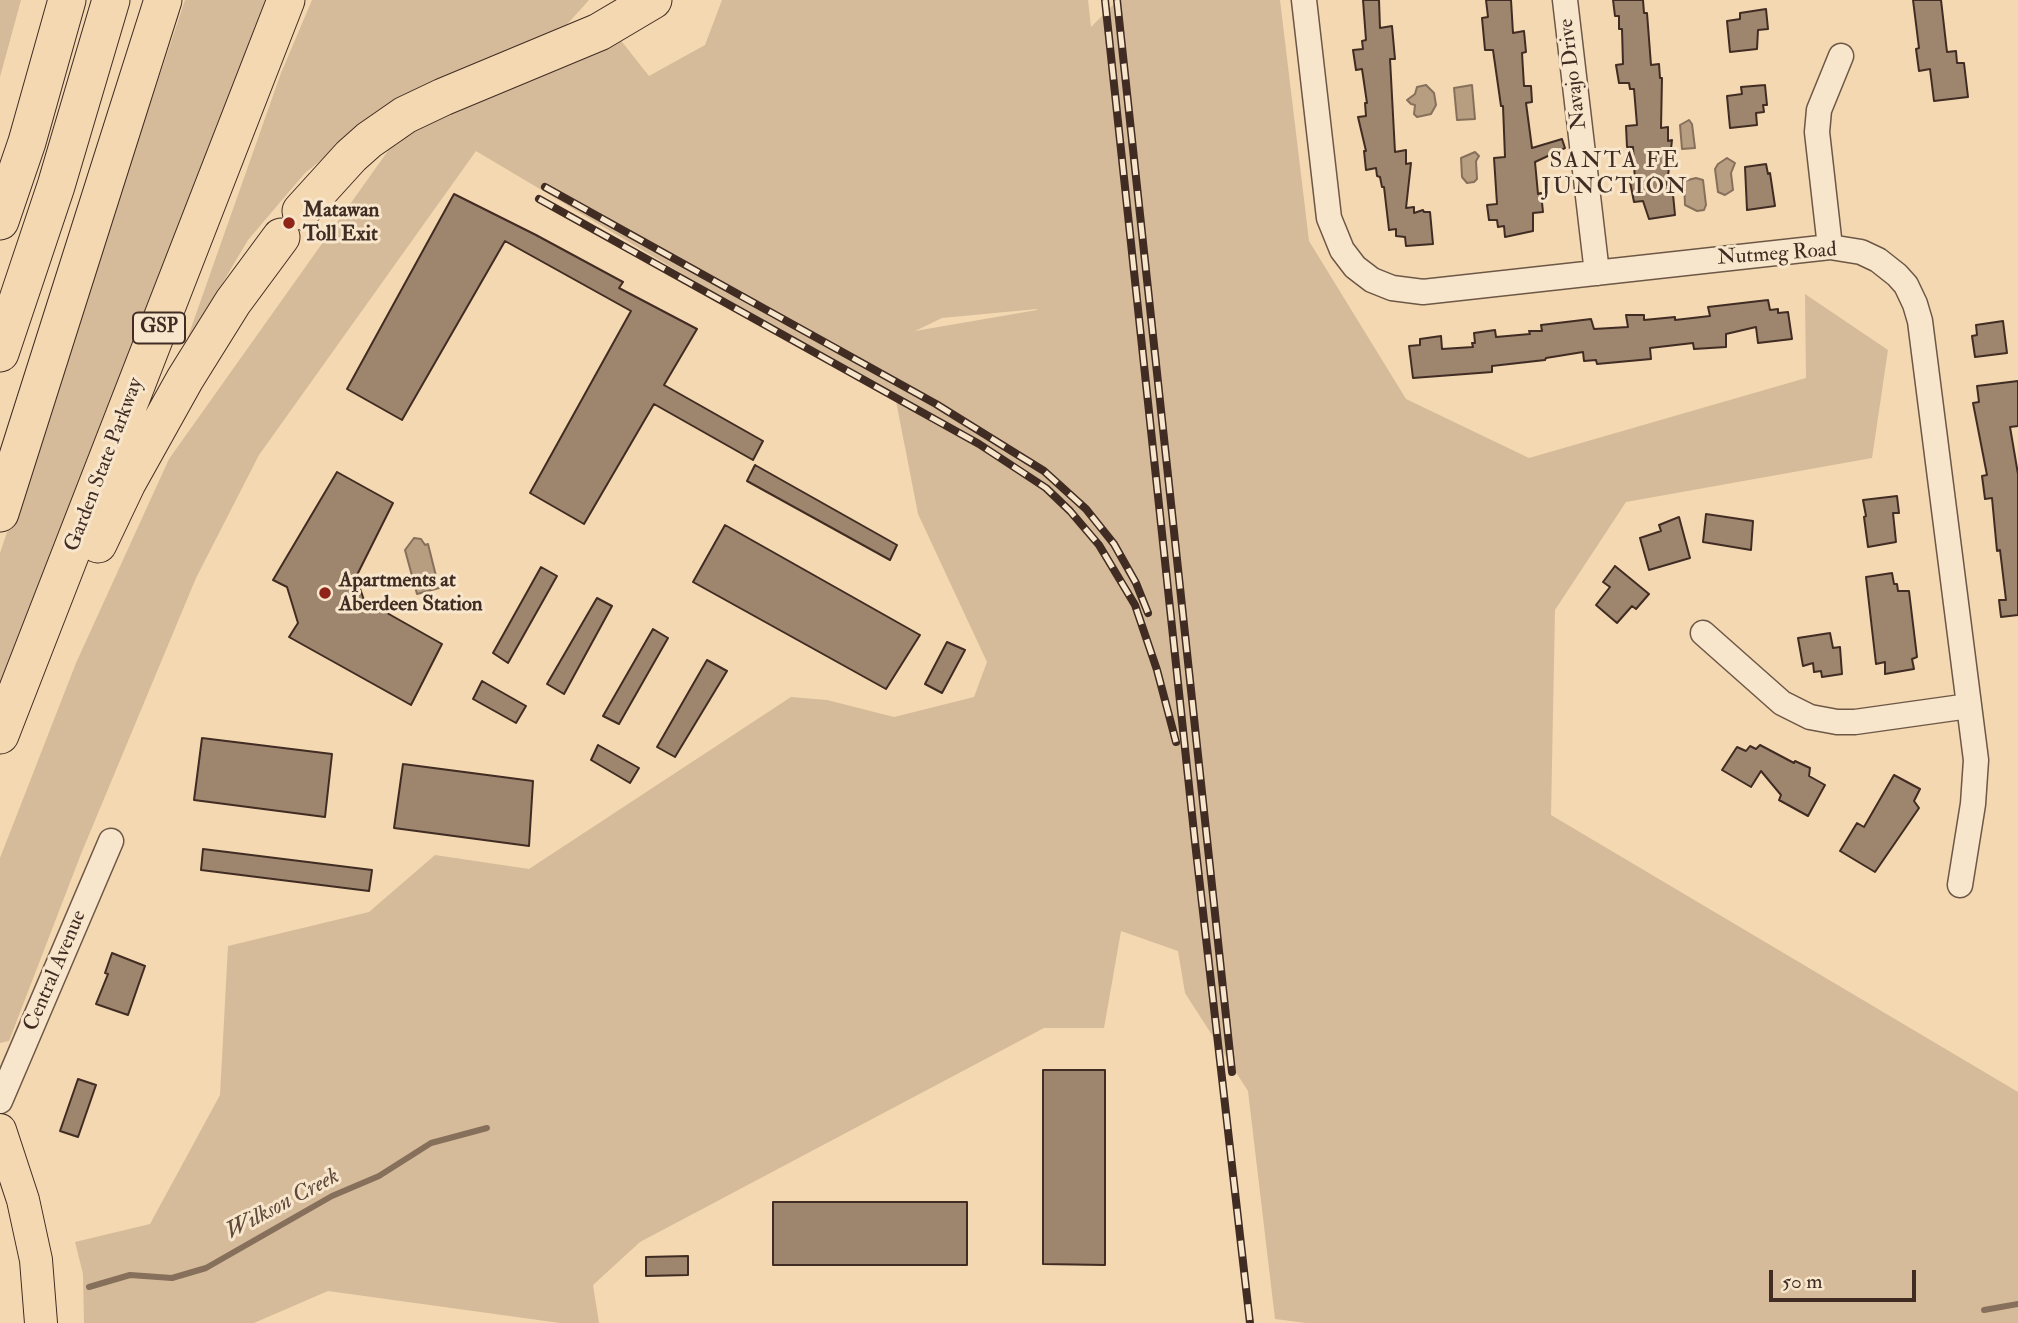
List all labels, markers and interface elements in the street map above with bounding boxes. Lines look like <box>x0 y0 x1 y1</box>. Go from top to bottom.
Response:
street label: Navajo Drive <box>1555 17 1593 131</box>
district label: SANTA FE JUNCTION <box>1543 148 1687 202</box>
place label: Matawan Toll Exit <box>303 198 379 248</box>
marker: Matawan Toll Exit <box>281 215 297 231</box>
street label: Nutmeg Road <box>1716 238 1838 272</box>
road number: GSP <box>133 312 185 344</box>
street label: Garden State Parkway <box>60 375 150 555</box>
place label: Apartments at Aberdeen Station <box>339 568 483 618</box>
marker: Apartments at Aberdeen Station <box>317 585 333 601</box>
street label: Central Avenue <box>19 907 93 1035</box>
water label: Wilkson Creek <box>221 1164 345 1246</box>
scale bar <box>1773 1256 1920 1300</box>
text: 50 m <box>1782 1268 1823 1295</box>

